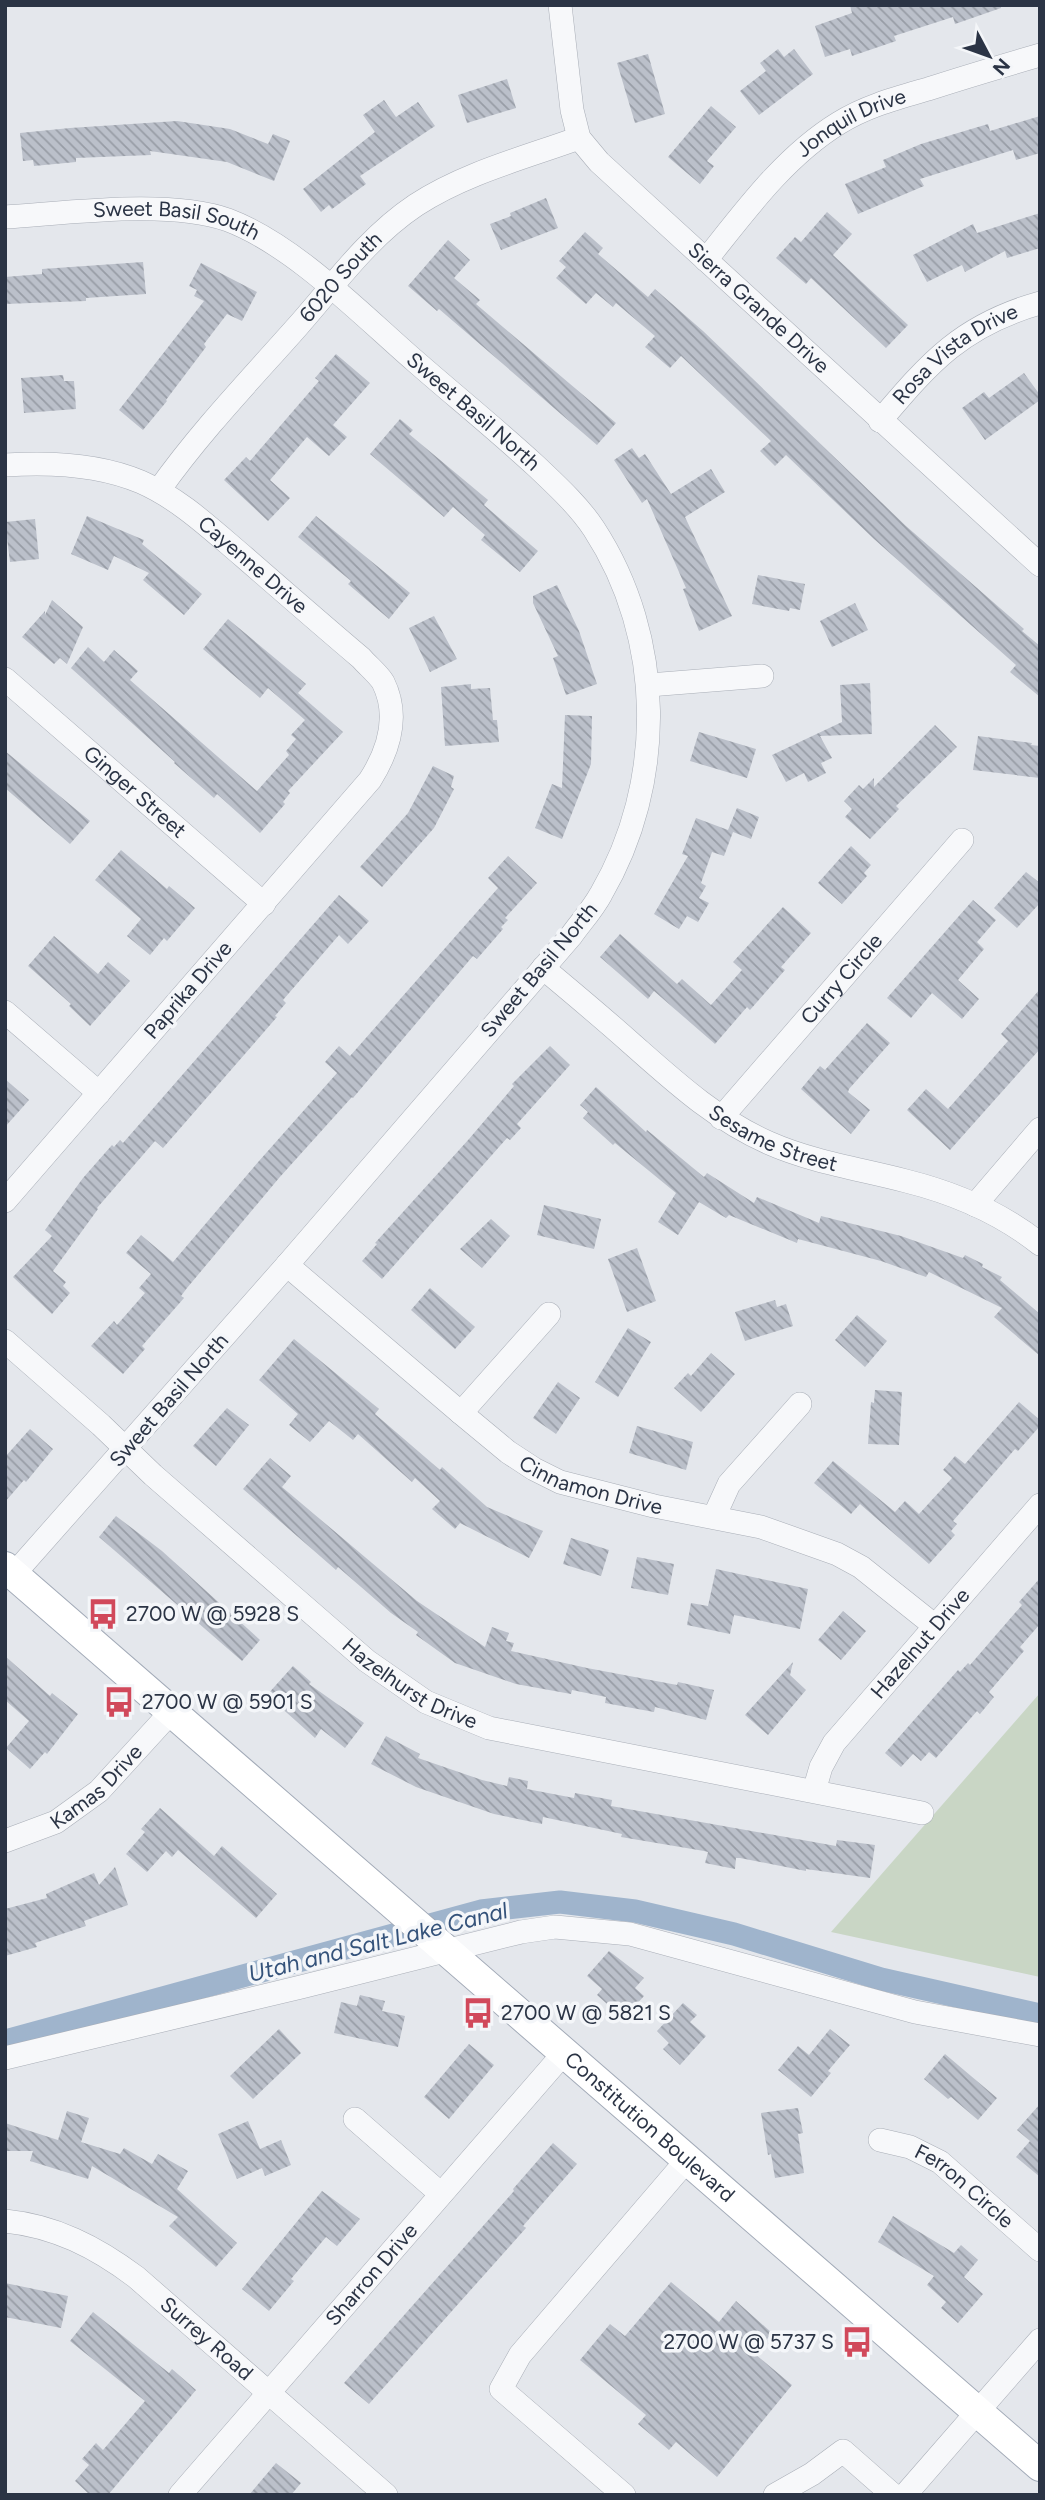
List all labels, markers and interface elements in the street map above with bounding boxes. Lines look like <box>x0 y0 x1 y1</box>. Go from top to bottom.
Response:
north arrow <box>954 21 1024 91</box>
text: N <box>988 54 1015 80</box>
street label: Jonquil Drive <box>791 83 909 162</box>
street label: Sweet Basil South <box>92 196 264 245</box>
street label: 6020 South <box>294 226 387 327</box>
street label: Sierra Grande Drive <box>683 237 835 378</box>
street label: Rosa Vista Drive <box>887 298 1021 409</box>
street label: Sweet Basil North <box>402 347 546 476</box>
street label: Cayenne Drive <box>193 510 313 619</box>
street label: Ginger Street <box>79 740 192 843</box>
street label: Sweet Basil North <box>475 897 602 1042</box>
street label: Curry Circle <box>795 928 887 1029</box>
street label: Paprika Drive <box>138 936 237 1044</box>
street label: Sesame Street <box>704 1099 840 1176</box>
street label: Sweet Basil North <box>104 1328 233 1471</box>
street label: Cinnamon Drive <box>515 1450 665 1519</box>
street label: Hazelnut Drive <box>865 1583 974 1703</box>
bus stop icon: 2700 W @ 5928 S <box>86 1597 120 1631</box>
place label: 2700 W @ 5928 S <box>126 1601 299 1626</box>
street label: Hazelhurst Drive <box>337 1632 481 1734</box>
bus stop icon: 2700 W @ 5901 S <box>102 1685 136 1719</box>
place label: 2700 W @ 5901 S <box>142 1689 313 1714</box>
street label: Kamas Drive <box>45 1739 147 1834</box>
water label: Utah and Salt Lake Canal <box>245 1896 511 1988</box>
bus stop icon: 2700 W @ 5821 S <box>461 1996 495 2030</box>
place label: 2700 W @ 5821 S <box>501 2000 671 2025</box>
street label: Constitution Boulevard <box>560 2046 740 2207</box>
street label: Ferron Circle <box>911 2138 1019 2233</box>
street label: Sharron Drive <box>320 2218 422 2330</box>
street label: Surrey Road <box>156 2291 258 2385</box>
bus stop icon: 2700 W @ 5737 S <box>840 2325 874 2359</box>
place label: 2700 W @ 5737 S <box>663 2329 834 2354</box>

